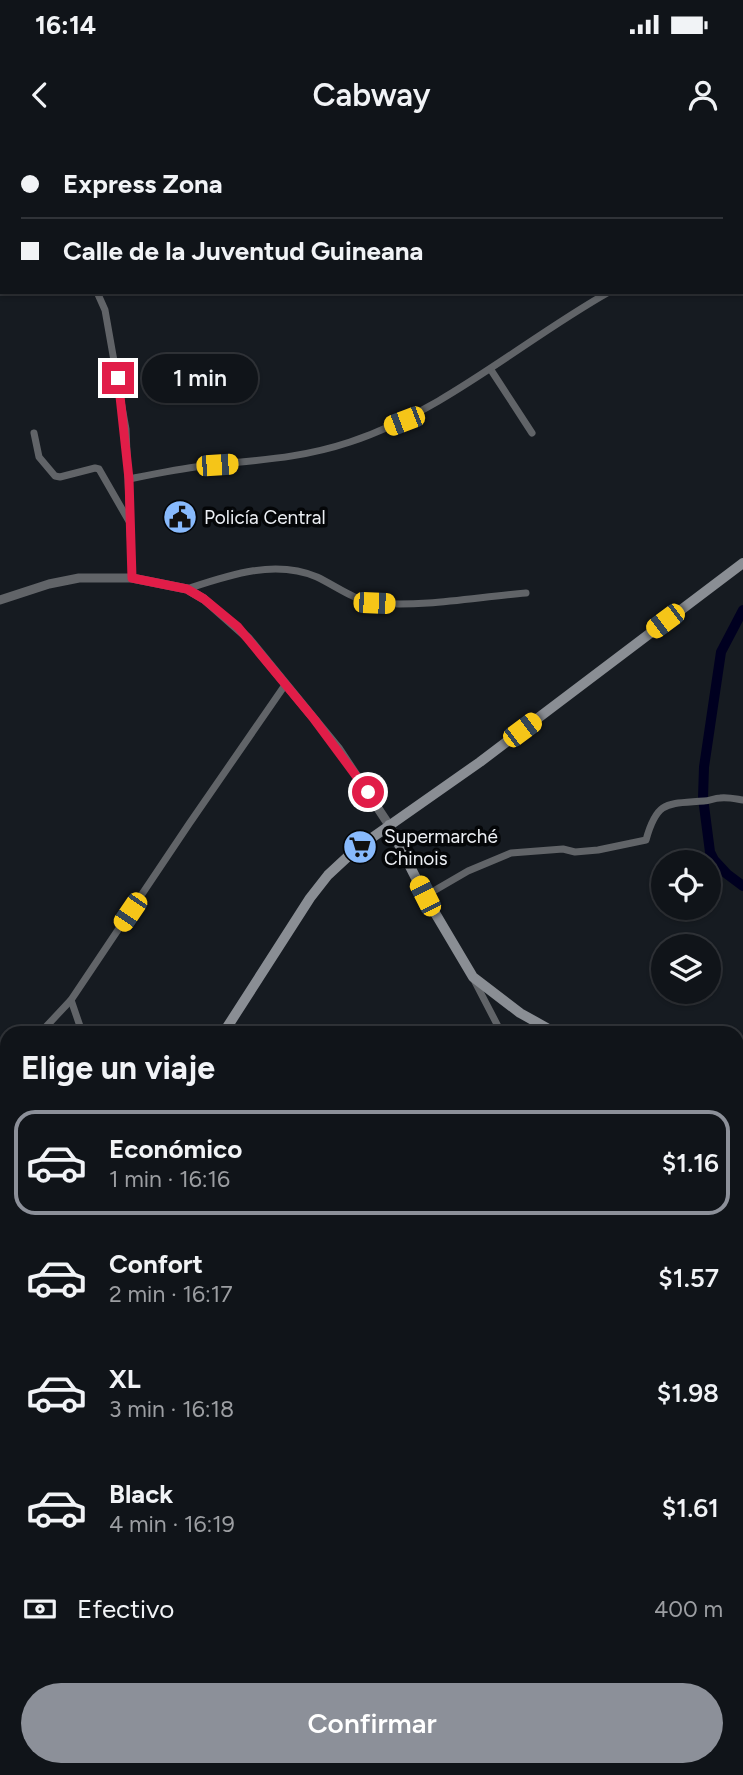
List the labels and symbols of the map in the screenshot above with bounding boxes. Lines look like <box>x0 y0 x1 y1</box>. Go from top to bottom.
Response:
callout: 1 min <box>142 354 258 402</box>
route end <box>102 362 134 394</box>
car <box>381 404 428 438</box>
car <box>196 453 239 477</box>
public building icon: Policía Central <box>161 498 199 536</box>
place label: Policía Central <box>204 506 326 529</box>
car <box>353 592 396 614</box>
car <box>642 600 689 642</box>
car <box>499 709 546 751</box>
route start <box>352 776 384 808</box>
place label: Supermarché Chinois <box>384 825 498 870</box>
supermarket icon: Supermarché Chinois <box>341 828 379 866</box>
car <box>407 873 444 919</box>
car <box>110 889 151 935</box>

